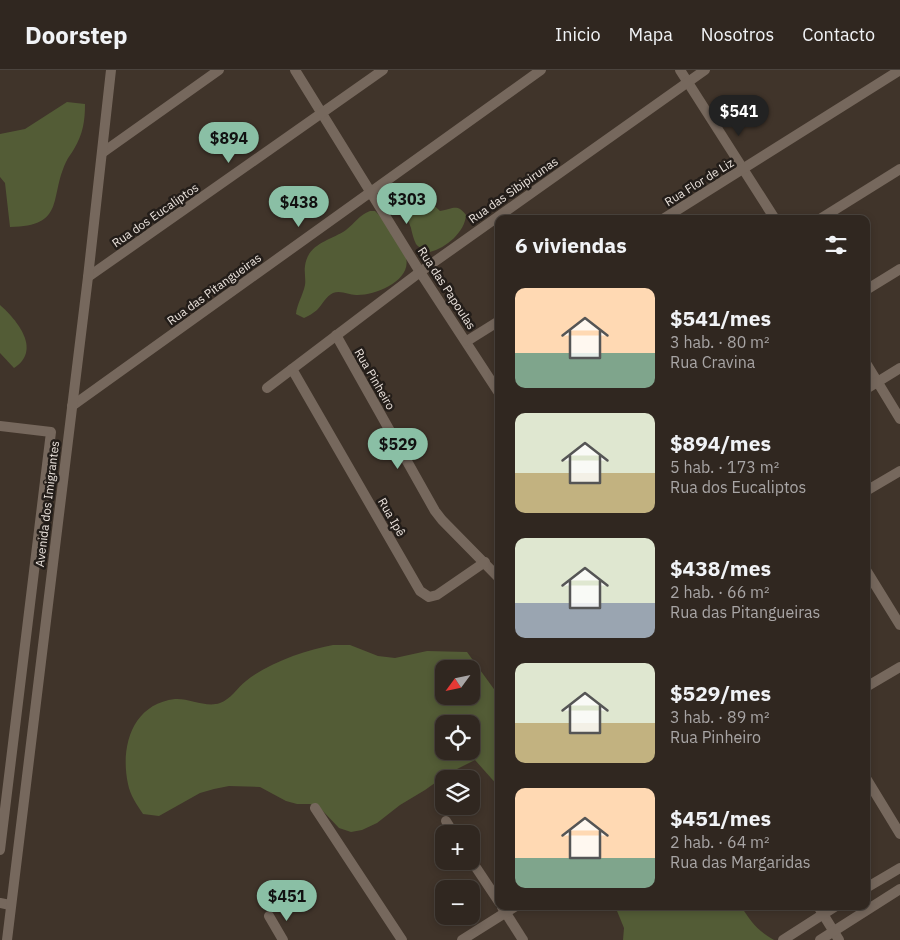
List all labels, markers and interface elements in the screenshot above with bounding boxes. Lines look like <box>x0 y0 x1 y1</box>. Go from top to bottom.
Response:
text: Doorstep <box>25 19 128 51</box>
text: Inicio <box>555 23 601 46</box>
text: Mapa <box>629 23 673 46</box>
text: Nosotros <box>701 23 774 46</box>
text: Contacto <box>802 23 875 46</box>
pin: $541 <box>709 94 769 137</box>
text: $541 <box>720 101 758 121</box>
pin: $894 <box>199 122 259 164</box>
text: $894 <box>210 128 248 148</box>
street label: Rua das Sibipirunas <box>465 153 561 227</box>
street label: Rua Flor de Liz <box>662 155 737 209</box>
street label: Rua dos Eucaliptos <box>109 179 201 250</box>
pin: $303 <box>377 182 437 225</box>
pin: $438 <box>269 186 329 228</box>
text: $303 <box>388 189 426 209</box>
text: $438 <box>280 192 318 212</box>
text: 6 viviendas <box>515 231 627 259</box>
icon: filters <box>822 231 850 259</box>
street label: Rua das Papoulas <box>415 244 479 332</box>
street label: Rua das Pitangueiras <box>164 250 264 328</box>
text: $541/mes <box>670 304 771 332</box>
icon: home <box>555 308 615 368</box>
text: 3 hab. · 80 m² <box>670 332 770 352</box>
street label: Rua Pinheiro <box>351 346 399 413</box>
text: Rua Cravina <box>670 352 755 372</box>
pin: $529 <box>368 428 428 470</box>
text: $894/mes <box>670 429 771 457</box>
icon: home <box>555 433 615 493</box>
text: $529 <box>379 434 417 454</box>
street label: Avenida dos Imigrantes <box>32 440 62 568</box>
text: 5 hab. · 173 m² <box>670 457 779 477</box>
text: Rua dos Eucaliptos <box>670 477 806 497</box>
street label: Rua Ipê <box>375 495 409 539</box>
text: $438/mes <box>670 554 771 582</box>
icon: home <box>555 558 615 618</box>
text: 2 hab. · 66 m² <box>670 582 770 602</box>
text: Rua das Pitangueiras <box>670 602 820 622</box>
north arrow <box>435 660 480 705</box>
map controls <box>435 660 480 925</box>
text: $529/mes <box>670 679 771 707</box>
icon: home <box>555 683 615 743</box>
text: 3 hab. · 89 m² <box>670 707 770 727</box>
button: locate <box>435 715 480 760</box>
text: Rua Pinheiro <box>670 727 761 747</box>
button: layers <box>435 770 480 815</box>
text: $451/mes <box>670 804 771 832</box>
icon: home <box>555 808 615 868</box>
button: + <box>435 825 480 870</box>
text: 2 hab. · 64 m² <box>670 832 770 852</box>
text: Rua das Margaridas <box>670 852 811 872</box>
pin: $451 <box>257 880 317 922</box>
button: − <box>435 880 480 925</box>
text: $451 <box>268 886 306 906</box>

